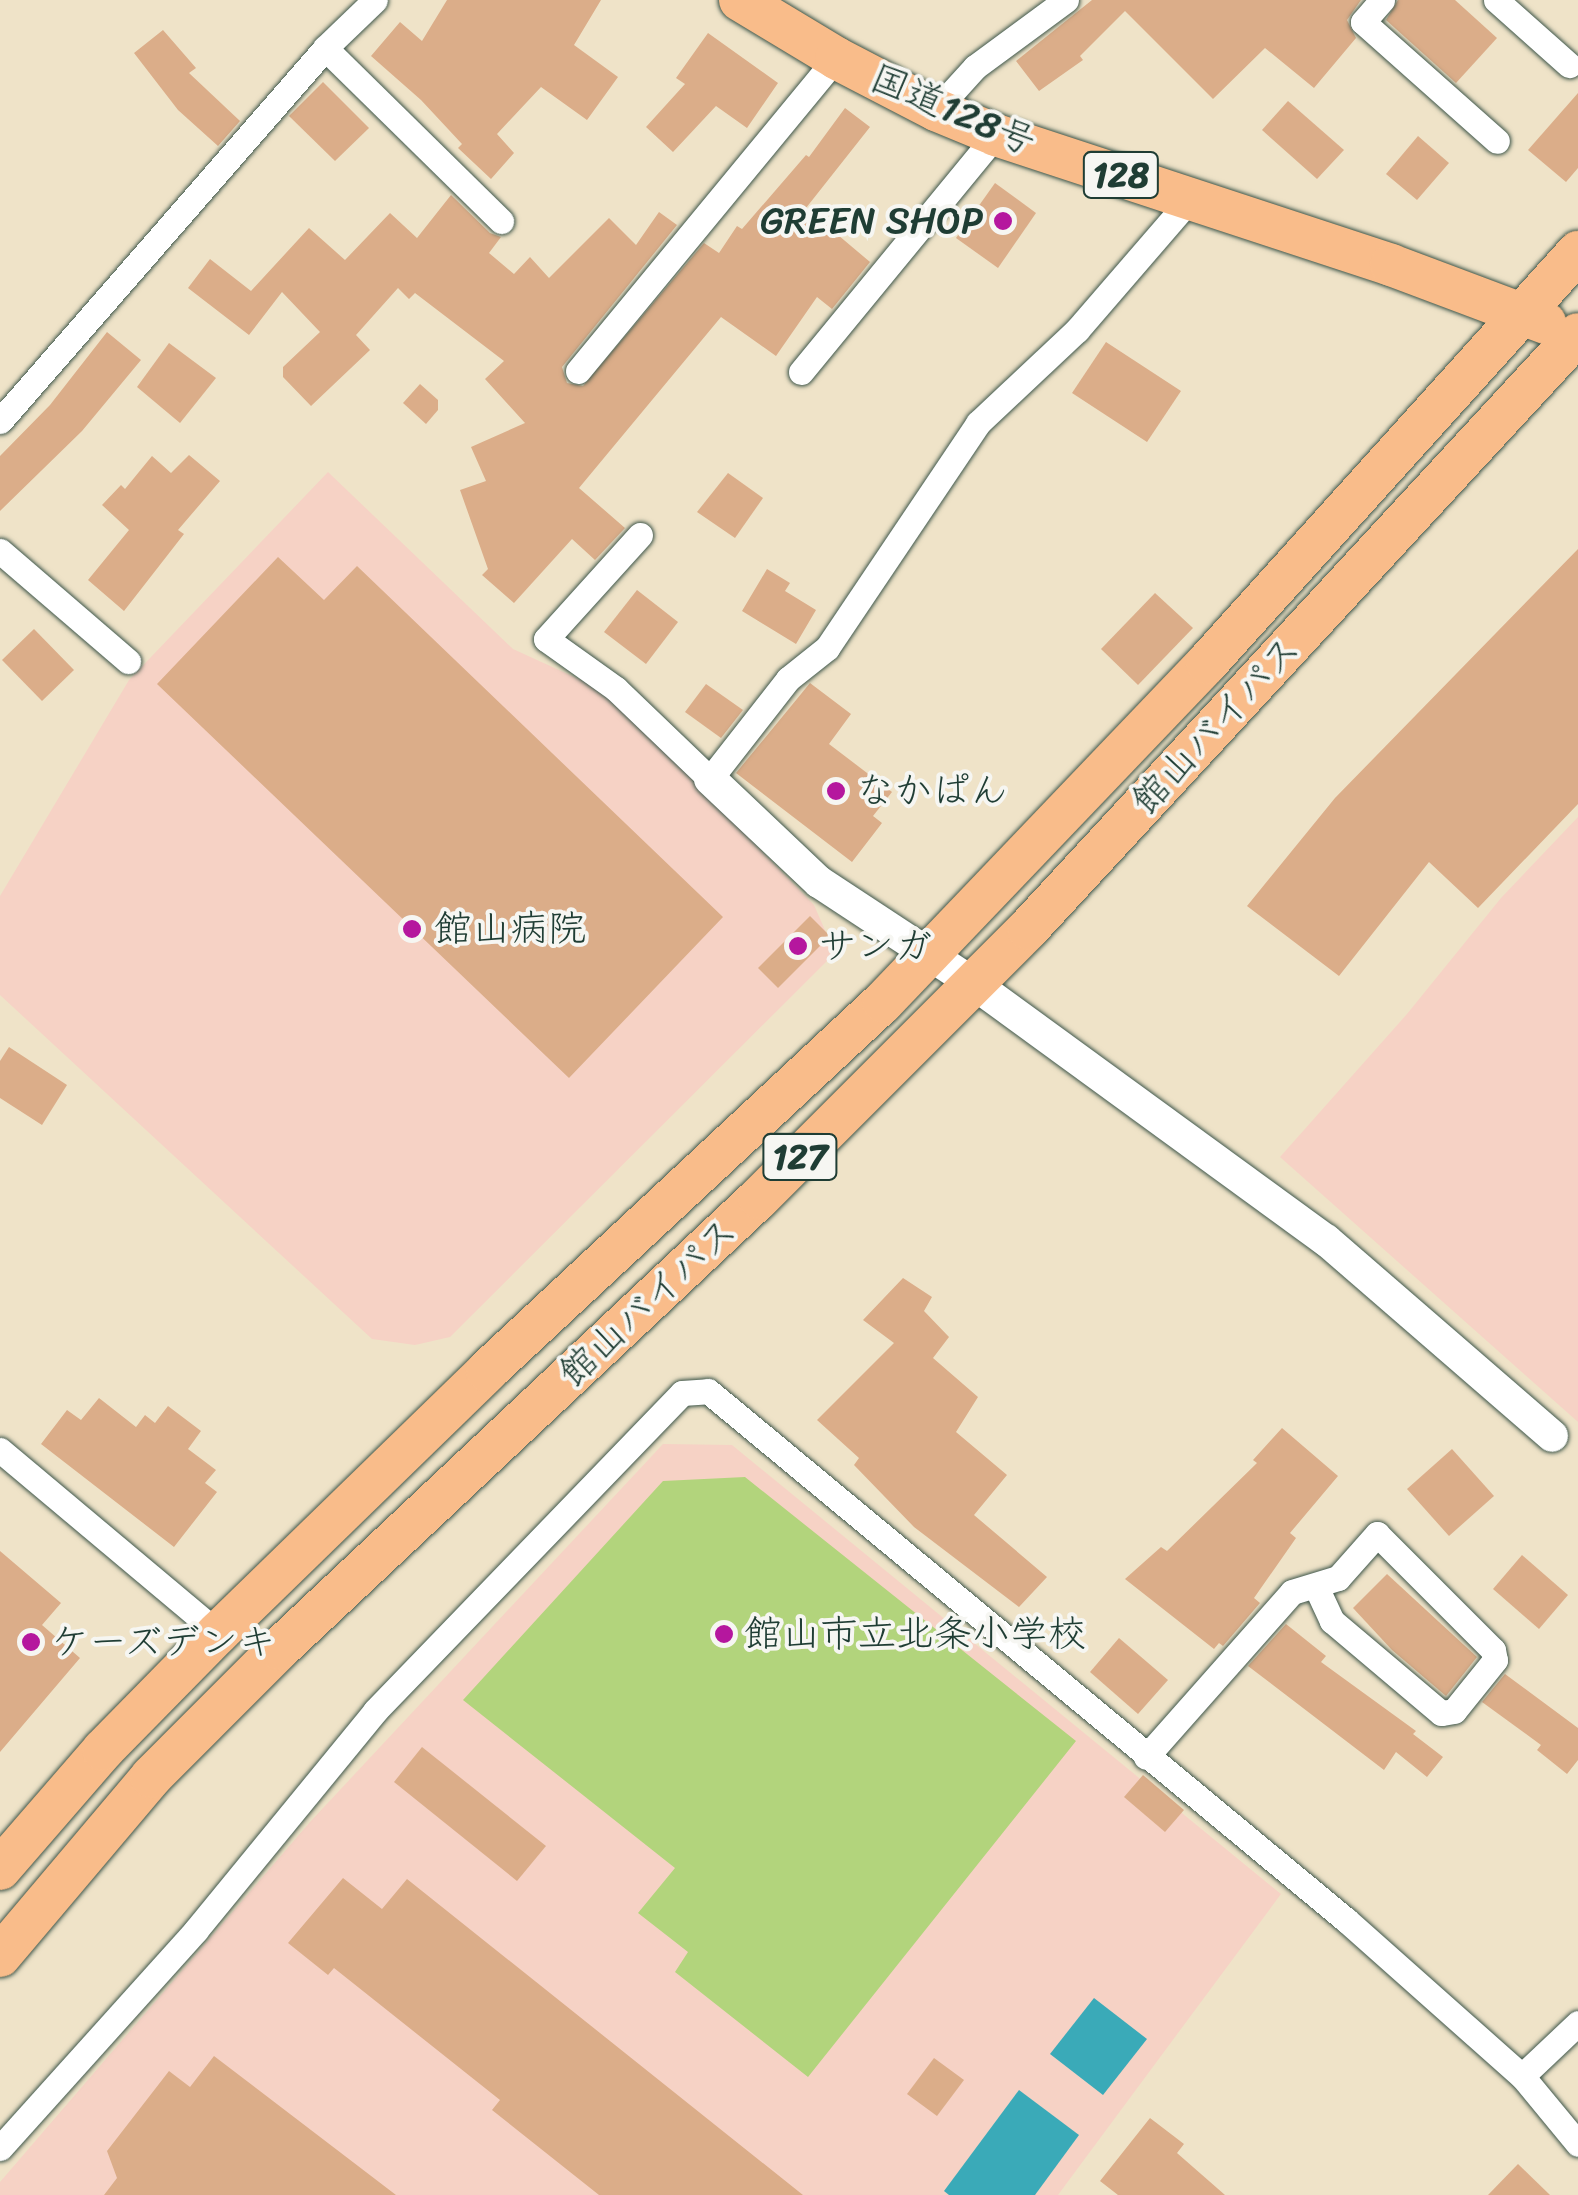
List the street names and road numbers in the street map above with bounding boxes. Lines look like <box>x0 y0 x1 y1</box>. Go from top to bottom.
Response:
street label: 国道128号 <box>863 55 1043 165</box>
road number: 128 <box>1081 145 1161 205</box>
street label: 館山バイパス <box>1122 626 1310 824</box>
road number: 127 <box>760 1127 840 1187</box>
street label: 館山バイパス <box>549 1208 747 1396</box>

